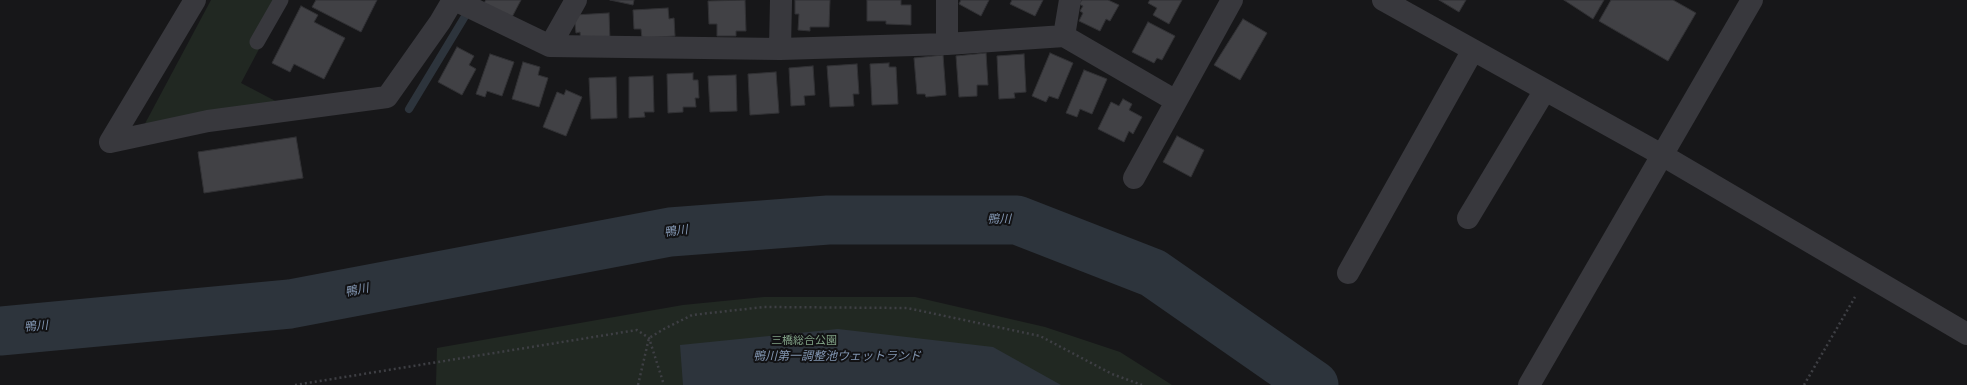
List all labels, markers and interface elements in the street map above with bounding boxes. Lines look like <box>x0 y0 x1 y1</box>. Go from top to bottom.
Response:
water label: 鴨川 <box>987 213 1011 227</box>
water label: 鴨川 <box>663 223 689 241</box>
water label: 鴨川 <box>344 282 370 300</box>
water label: 鴨川 <box>23 319 49 335</box>
park label: 三橋総合公園 <box>771 334 837 348</box>
water label: 鴨川第一調整池ウェットランド <box>753 350 921 364</box>

